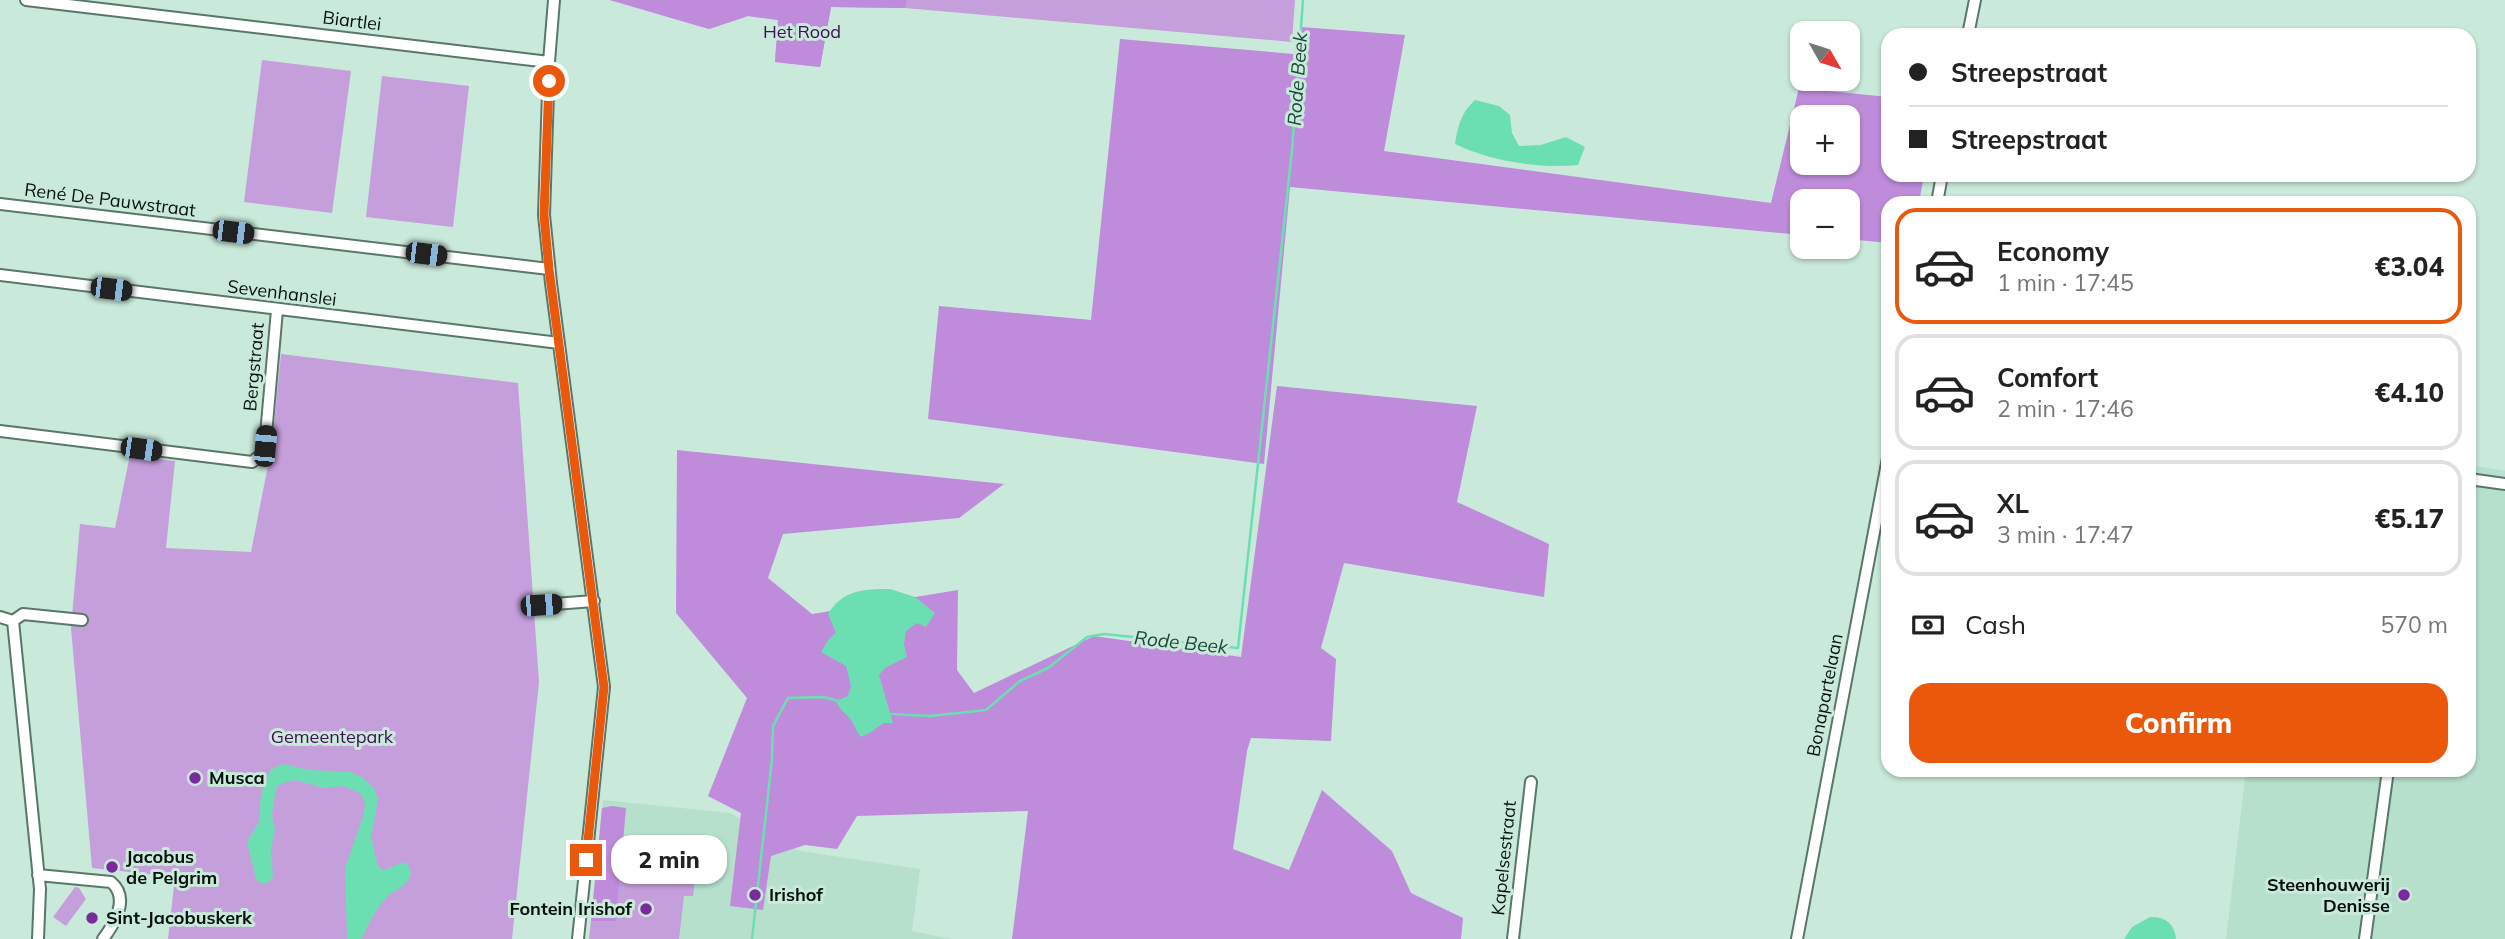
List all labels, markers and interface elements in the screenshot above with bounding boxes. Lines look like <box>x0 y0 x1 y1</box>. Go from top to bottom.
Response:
street label: Biartlei <box>321 5 383 36</box>
park label: Het Rood <box>763 20 841 43</box>
north arrow <box>1790 21 1860 91</box>
map controls <box>1790 21 1860 259</box>
water label: Rode Beek <box>1282 30 1312 127</box>
text: Streepstraat <box>1951 56 2107 89</box>
route start <box>533 65 565 97</box>
button: + <box>1790 105 1860 175</box>
text: Streepstraat <box>1951 123 2107 156</box>
street label: René De Pauwstraat <box>23 178 197 221</box>
button: − <box>1790 189 1860 259</box>
car <box>211 219 256 245</box>
icon: car <box>1913 235 1976 298</box>
text: Economy <box>1997 235 2109 268</box>
car <box>404 241 449 267</box>
text: €3.04 <box>2375 250 2444 283</box>
text: 1 min · 17:45 <box>1997 268 2134 297</box>
street label: Sevenhanslei <box>226 274 338 311</box>
car <box>89 276 134 302</box>
street label: Bergstraat <box>238 322 269 412</box>
icon: car <box>1913 361 1976 424</box>
text: Comfort <box>1997 361 2098 394</box>
text: €4.10 <box>2375 376 2444 409</box>
text: 2 min · 17:46 <box>1997 394 2134 423</box>
car <box>253 424 278 468</box>
car <box>119 436 164 462</box>
icon: car <box>1913 487 1976 550</box>
text: XL <box>1997 487 2029 520</box>
text: €5.17 <box>2375 502 2444 535</box>
text: 3 min · 17:47 <box>1997 520 2134 549</box>
car <box>520 593 563 617</box>
icon: cash <box>1909 606 1947 644</box>
text: Cash <box>1965 608 2026 641</box>
text: 570 m <box>2380 610 2448 639</box>
water label: Rode Beek <box>1133 625 1230 659</box>
street label: Bonapartelaan <box>1801 631 1848 758</box>
button: Confirm <box>1909 683 2448 763</box>
park label: Gemeentepark <box>271 725 394 748</box>
place label: Musca <box>209 766 265 789</box>
marker: Musca <box>187 770 203 786</box>
street label: Kapelsestraat <box>1486 799 1521 916</box>
callout: 2 min <box>610 836 726 884</box>
route end <box>570 844 602 876</box>
place label: Jacobus de Pelgrim <box>126 845 217 889</box>
text: 2 min <box>638 845 700 874</box>
marker: Jacobus de Pelgrim <box>104 859 120 875</box>
place label: Steenhouwerij Denisse <box>2267 873 2390 917</box>
place label: Irishof <box>769 883 823 906</box>
marker: Irishof <box>747 887 763 903</box>
marker: Steenhouwerij Denisse <box>2396 887 2412 903</box>
place label: Fontein Irishof <box>509 897 632 920</box>
marker: Fontein Irishof <box>638 901 654 917</box>
place label: Sint-Jacobuskerk <box>106 906 253 929</box>
marker: Sint-Jacobuskerk <box>84 910 100 926</box>

